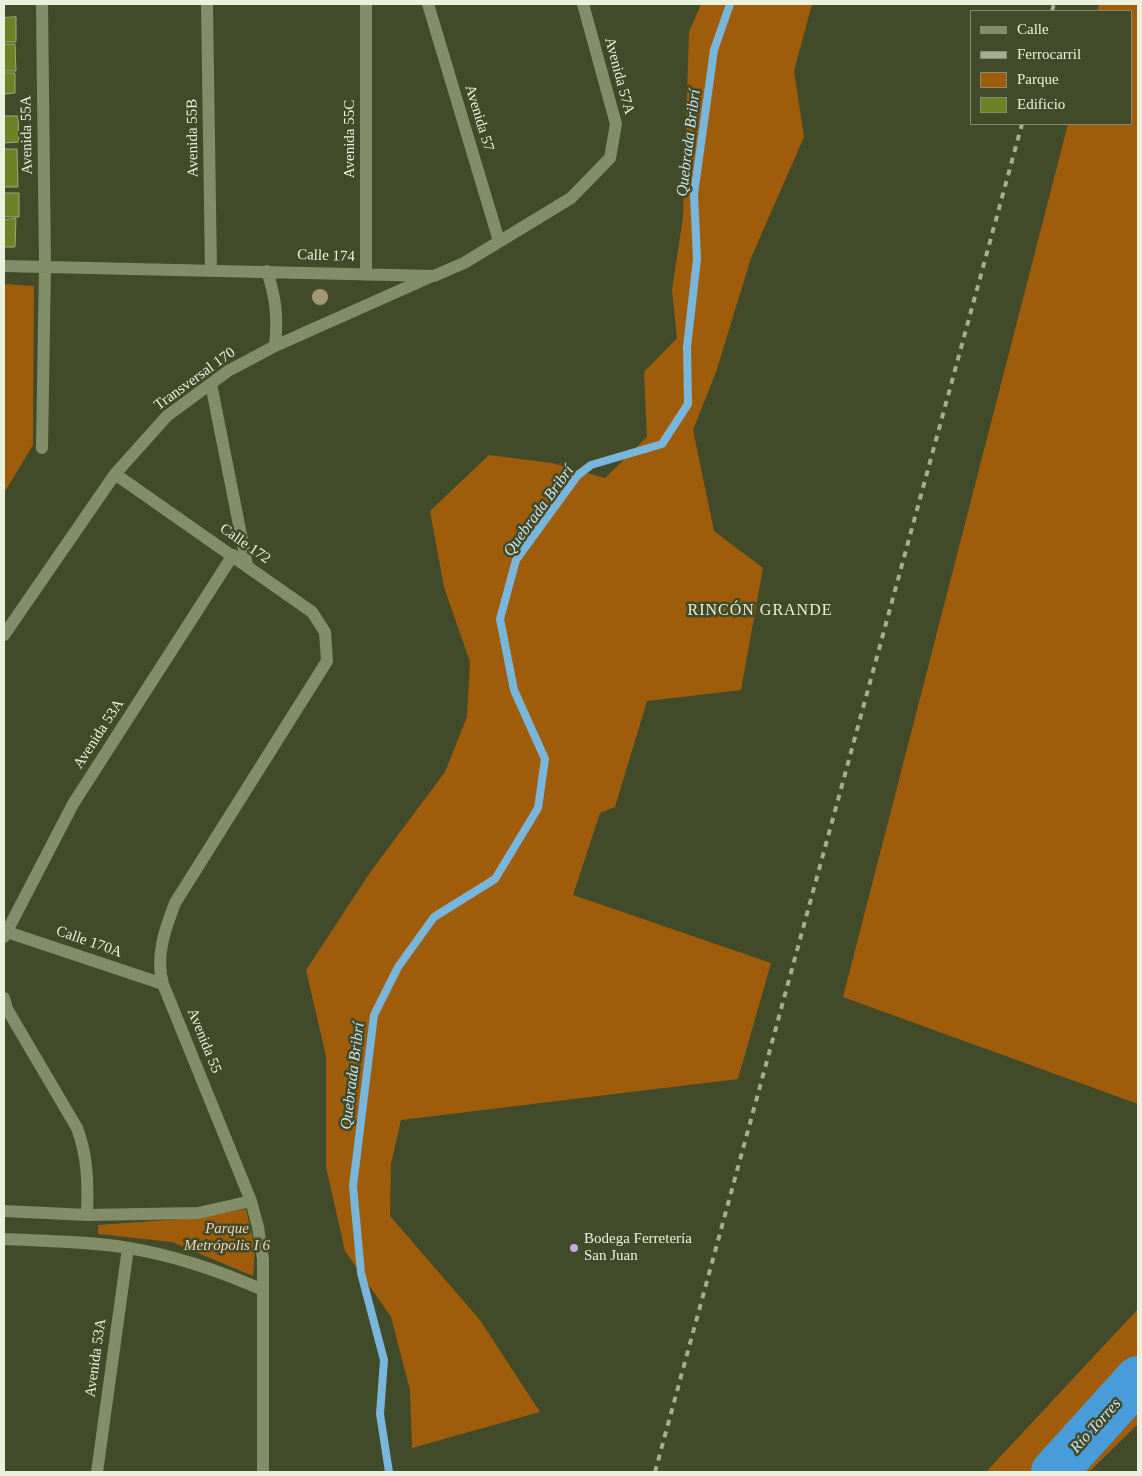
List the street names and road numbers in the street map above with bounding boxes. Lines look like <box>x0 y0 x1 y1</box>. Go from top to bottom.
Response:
street label: Avenida 57A <box>600 35 638 117</box>
street label: Avenida 57 <box>460 83 498 153</box>
street label: Avenida 55A <box>17 95 37 175</box>
street label: Avenida 55B <box>183 99 203 177</box>
street label: Avenida 55C <box>341 100 359 178</box>
street label: Calle 174 <box>297 246 355 266</box>
street label: Transversal 170 <box>151 344 239 414</box>
street label: Calle 172 <box>216 520 274 568</box>
street label: Avenida 53A <box>70 696 128 772</box>
street label: Calle 170A <box>54 922 124 962</box>
street label: Avenida 55 <box>183 1006 225 1076</box>
street label: Avenida 53A <box>82 1317 110 1399</box>

